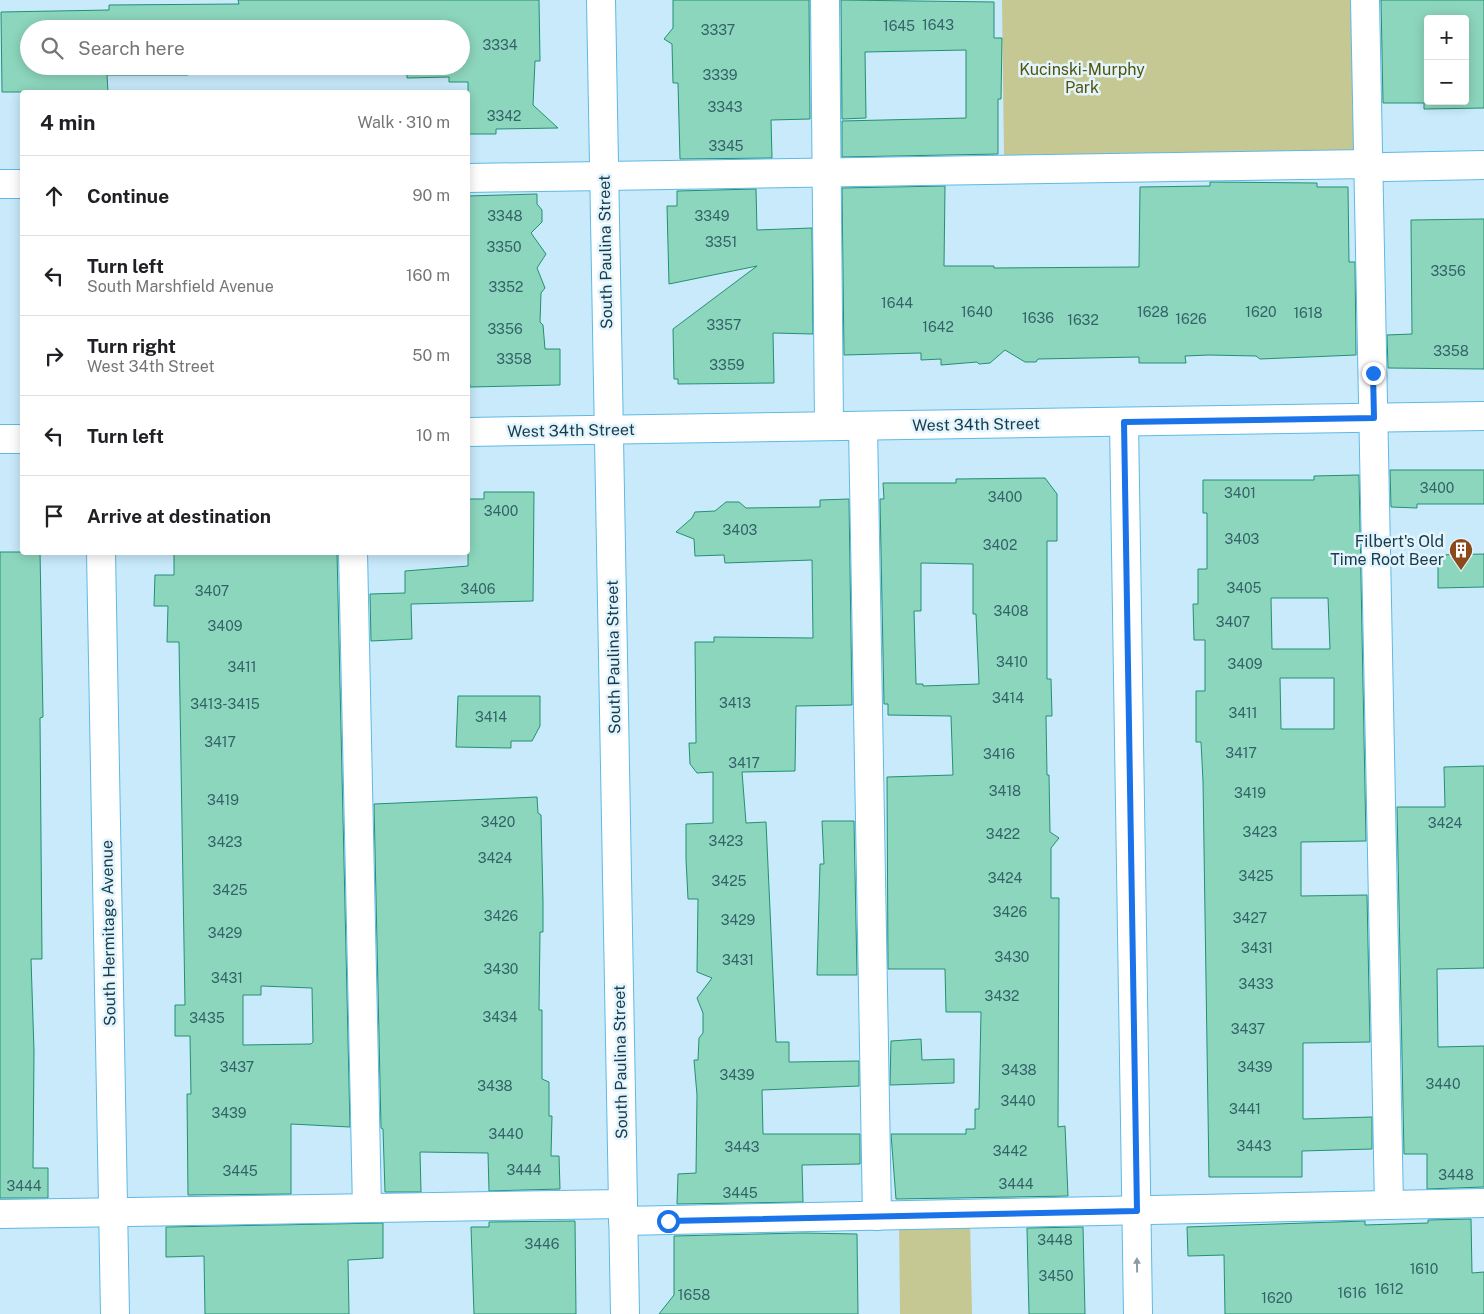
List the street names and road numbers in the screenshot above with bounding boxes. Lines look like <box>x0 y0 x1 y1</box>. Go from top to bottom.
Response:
street label: South Paulina Street <box>595 175 616 329</box>
street label: West 34th Street <box>912 414 1040 435</box>
street label: West 34th Street <box>507 420 635 441</box>
street label: South Paulina Street <box>603 580 624 734</box>
street label: South Hermitage Avenue <box>97 840 120 1026</box>
street label: South Paulina Street <box>610 985 631 1139</box>

